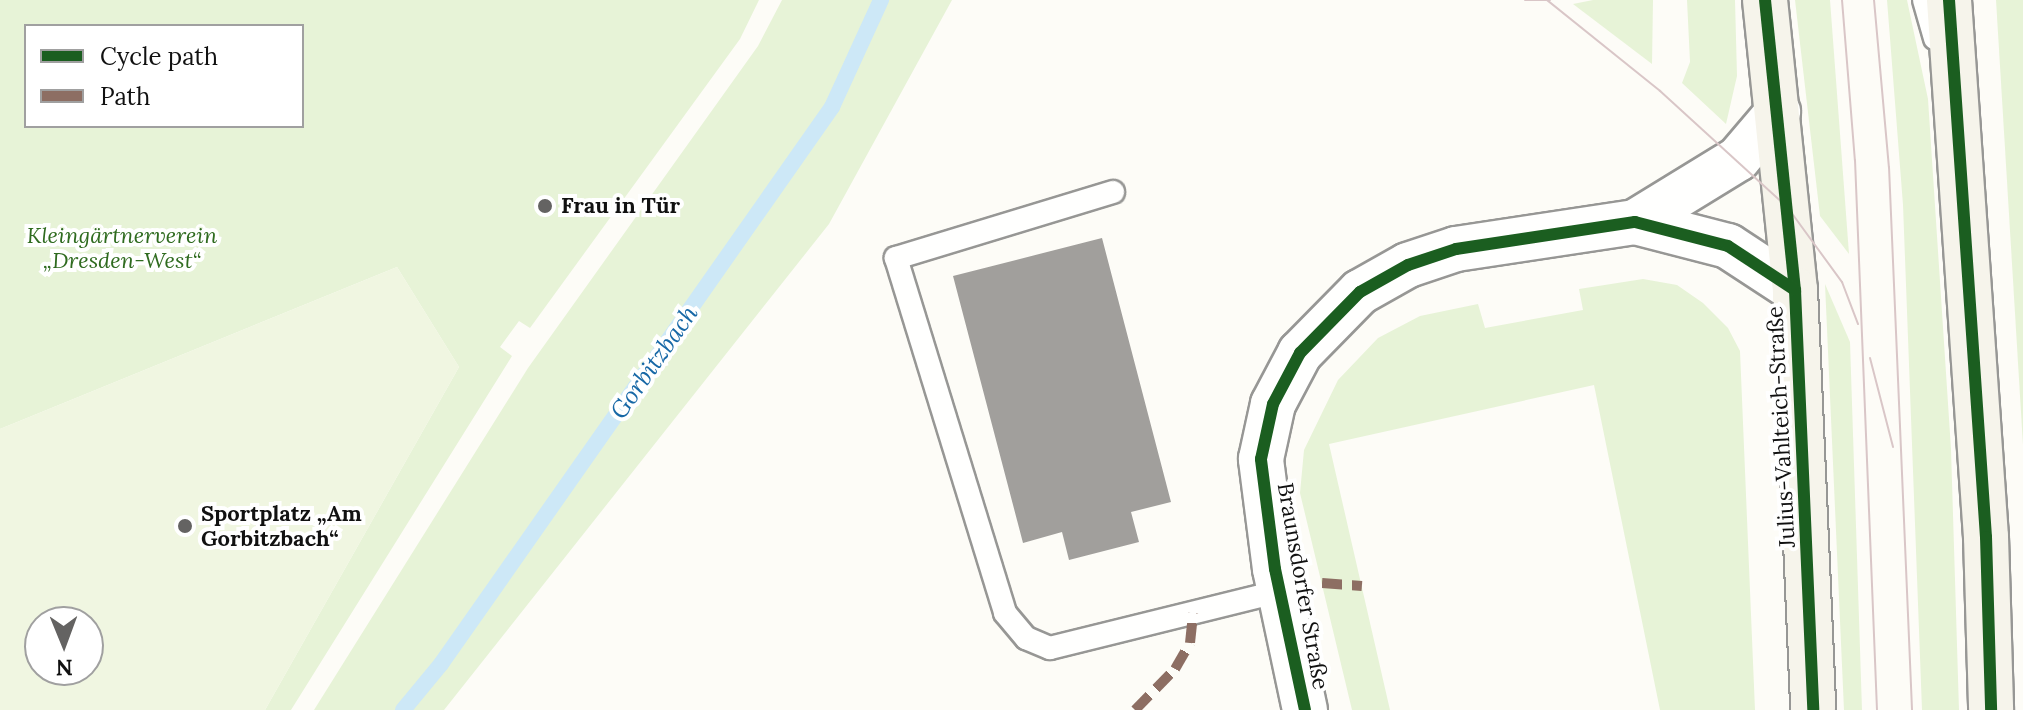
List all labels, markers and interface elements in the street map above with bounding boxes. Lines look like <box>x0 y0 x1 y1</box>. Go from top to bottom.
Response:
legend <box>24 24 304 128</box>
text: Cycle path <box>100 41 218 72</box>
text: Path <box>100 81 150 112</box>
place label: Frau in Tür <box>561 193 680 219</box>
marker: Frau in Tür <box>536 197 554 215</box>
park label: Kleingärtnerverein „Dresden-West“ <box>27 222 217 274</box>
water label: Gorbitzbach <box>604 300 704 424</box>
street label: Julius-Vahlteich-Straße <box>1761 306 1801 548</box>
street label: Braunsdorfer Straße <box>1272 481 1334 691</box>
place label: Sportplatz „Am Gorbitzbach“ <box>201 500 362 552</box>
marker: Sportplatz „Am Gorbitzbach“ <box>176 517 194 535</box>
north arrow <box>24 606 104 686</box>
text: N <box>56 654 73 682</box>

